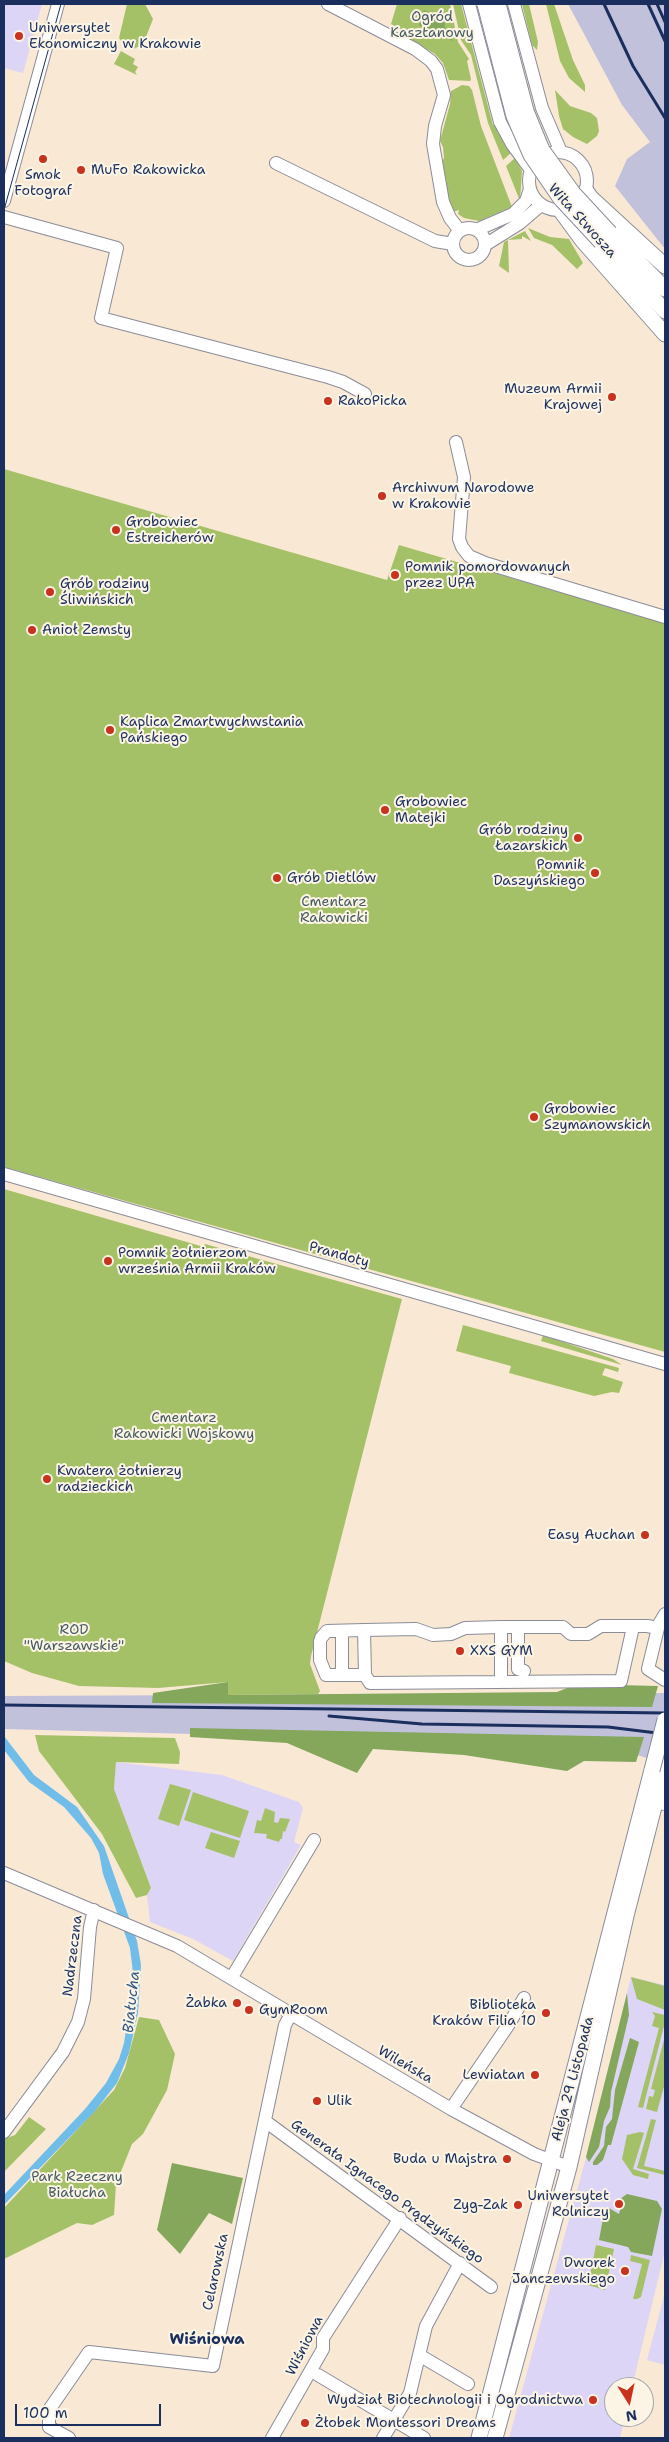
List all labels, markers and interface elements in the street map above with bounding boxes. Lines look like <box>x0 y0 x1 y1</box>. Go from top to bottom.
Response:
park label: Ogród Kasztanowy <box>390 9 474 41</box>
place label: Uniwersytet Ekonomiczny w Krakowie <box>29 20 201 52</box>
marker: Uniwersytet Ekonomiczny w Krakowie <box>13 30 25 42</box>
marker: Smok Fotograf <box>37 153 49 165</box>
place label: MuFo Rakowicka <box>91 162 206 178</box>
marker: MuFo Rakowicka <box>75 164 87 176</box>
place label: Smok Fotograf <box>14 167 72 200</box>
street label: Wita Stwosza <box>544 180 620 262</box>
place label: Muzeum Armii Krajowej <box>504 381 602 414</box>
marker: Muzeum Armii Krajowej <box>606 391 618 403</box>
place label: RakoPicka <box>338 393 407 409</box>
marker: RakoPicka <box>322 395 334 407</box>
place label: Archiwum Narodowe w Krakowie <box>392 480 534 512</box>
marker: Archiwum Narodowe w Krakowie <box>376 490 388 502</box>
place label: Grobowiec Estreicherów <box>126 514 214 546</box>
marker: Grobowiec Estreicherów <box>110 524 122 536</box>
place label: Pomnik pomordowanych przez UPA <box>405 559 570 592</box>
marker: Pomnik pomordowanych przez UPA <box>389 569 401 581</box>
place label: Grób rodziny Śliwińskich <box>60 576 149 608</box>
marker: Grób rodziny Śliwińskich <box>44 586 56 598</box>
place label: Anioł Zemsty <box>42 622 131 638</box>
marker: Anioł Zemsty <box>26 624 38 636</box>
place label: Kaplica Zmartwychwstania Pańskiego <box>120 714 304 746</box>
marker: Kaplica Zmartwychwstania Pańskiego <box>104 724 116 736</box>
place label: Grobowiec Matejki <box>395 794 467 826</box>
marker: Grobowiec Matejki <box>379 804 391 816</box>
place label: Grób rodziny Łazarskich <box>479 822 568 854</box>
marker: Grób rodziny Łazarskich <box>572 832 584 844</box>
place label: Pomnik Daszyńskiego <box>493 857 585 890</box>
marker: Pomnik Daszyńskiego <box>589 867 601 879</box>
place label: Grób Dietlów <box>287 870 376 886</box>
marker: Grób Dietlów <box>271 872 283 884</box>
park label: Cmentarz Rakowicki <box>300 894 368 926</box>
place label: Grobowiec Szymanowskich <box>544 1101 651 1134</box>
marker: Grobowiec Szymanowskich <box>528 1111 540 1123</box>
street label: Prandoty <box>307 1238 371 1272</box>
place label: Pomnik żołnierzom września Armii Kraków <box>118 1245 276 1278</box>
marker: Pomnik żołnierzom września Armii Kraków <box>102 1255 114 1267</box>
park label: Cmentarz Rakowicki Wojskowy <box>114 1410 254 1442</box>
place label: Kwatera żołnierzy radzieckich <box>57 1463 182 1495</box>
marker: Kwatera żołnierzy radzieckich <box>41 1473 53 1485</box>
place label: Easy Auchan <box>548 1527 635 1543</box>
marker: Easy Auchan <box>639 1529 651 1541</box>
park label: ROD "Warszawskie" <box>24 1622 124 1654</box>
place label: XXS GYM <box>470 1643 533 1659</box>
marker: XXS GYM <box>454 1645 466 1657</box>
street label: Nadrzeczna <box>60 1914 86 1998</box>
water label: Białucha <box>120 1970 144 2034</box>
place label: Żabka <box>186 1995 227 2011</box>
marker: Żabka <box>231 1997 243 2009</box>
place label: Biblioteka Kraków Filia 10 <box>432 1997 536 2030</box>
place label: GymRoom <box>259 2002 328 2018</box>
marker: GymRoom <box>243 2004 255 2016</box>
marker: Biblioteka Kraków Filia 10 <box>540 2007 552 2019</box>
street label: Aleja 29 Listopada <box>548 2015 598 2143</box>
street label: Wileńska <box>375 2043 435 2087</box>
place label: Lewiatan <box>463 2067 525 2083</box>
marker: Lewiatan <box>529 2069 541 2081</box>
place label: Ulik <box>327 2093 352 2109</box>
marker: Ulik <box>311 2095 323 2107</box>
street label: Generała Ignacego Prądzyńskiego <box>287 2116 487 2268</box>
place label: Buda u Majstra <box>393 2151 497 2167</box>
marker: Buda u Majstra <box>501 2153 513 2165</box>
park label: Park Rzeczny Białucha <box>31 2169 123 2202</box>
place label: Uniwersytet Rolniczy <box>528 2188 609 2220</box>
place label: Zyg-Zak <box>453 2197 508 2213</box>
marker: Uniwersytet Rolniczy <box>613 2198 625 2210</box>
marker: Zyg-Zak <box>512 2199 524 2211</box>
street label: Celarowska <box>200 2232 232 2312</box>
place label: Dworek Janczewskiego <box>512 2255 615 2288</box>
marker: Dworek Janczewskiego <box>619 2265 631 2277</box>
street label: Wiśniowa <box>283 2313 327 2379</box>
district label: Wiśniowa <box>169 2331 245 2349</box>
north arrow <box>604 2377 654 2427</box>
place label: Wydział Biotechnologii i Ogrodnictwa <box>327 2392 583 2408</box>
scale bar <box>18 2394 164 2426</box>
marker: Wydział Biotechnologii i Ogrodnictwa <box>587 2394 599 2406</box>
text: 100 m <box>23 2403 68 2423</box>
text: N <box>624 2406 638 2426</box>
place label: Żłobek Montessori Dreams <box>315 2415 496 2431</box>
marker: Żłobek Montessori Dreams <box>299 2417 311 2429</box>

